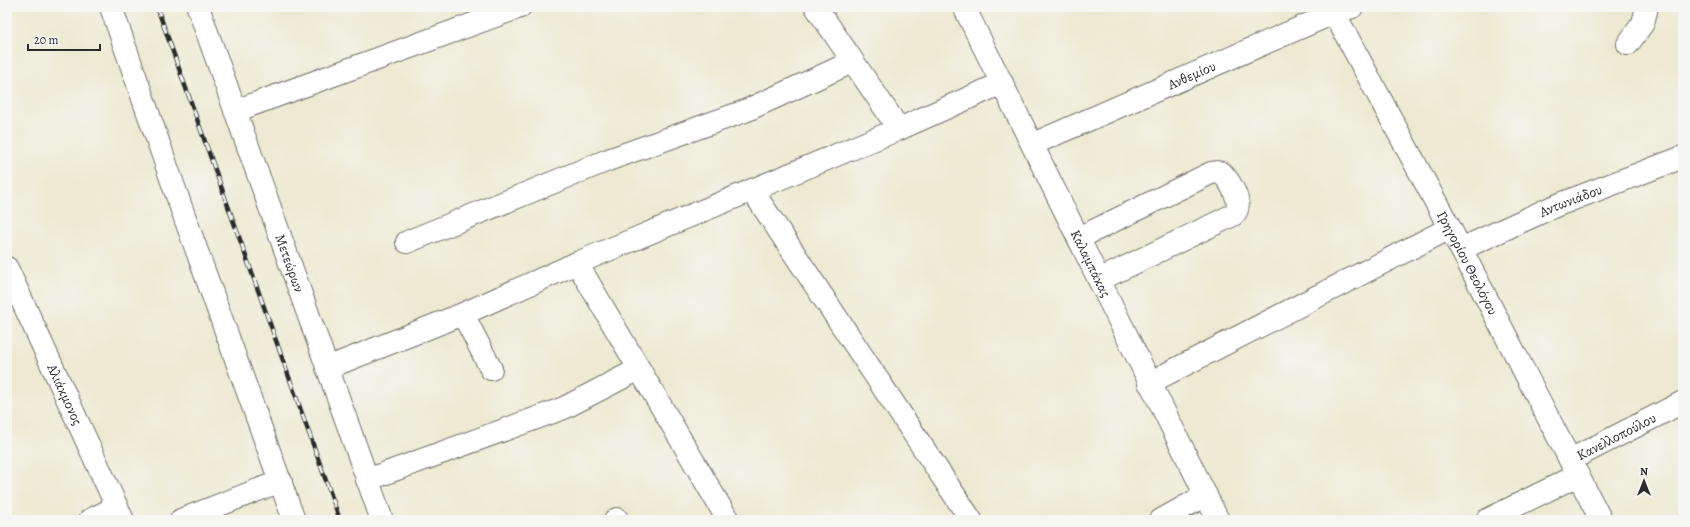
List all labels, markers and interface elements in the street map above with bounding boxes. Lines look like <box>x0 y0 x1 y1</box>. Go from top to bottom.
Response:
scale bar <box>28 26 100 52</box>
text: 20 m <box>34 32 58 48</box>
street label: Ανθεμίου <box>1164 57 1219 95</box>
street label: Αντωνιάδου <box>1536 180 1605 222</box>
street label: Γρηγορίου Θεολόγου <box>1432 208 1502 318</box>
street label: Καλαμπάκας <box>1066 226 1115 301</box>
street label: Μετεώρων <box>270 231 309 295</box>
street label: Αλιάκμονος <box>42 360 87 428</box>
street label: Κανελλοπούλου <box>1573 408 1660 465</box>
north arrow <box>1624 461 1664 501</box>
text: N <box>1640 464 1648 479</box>

